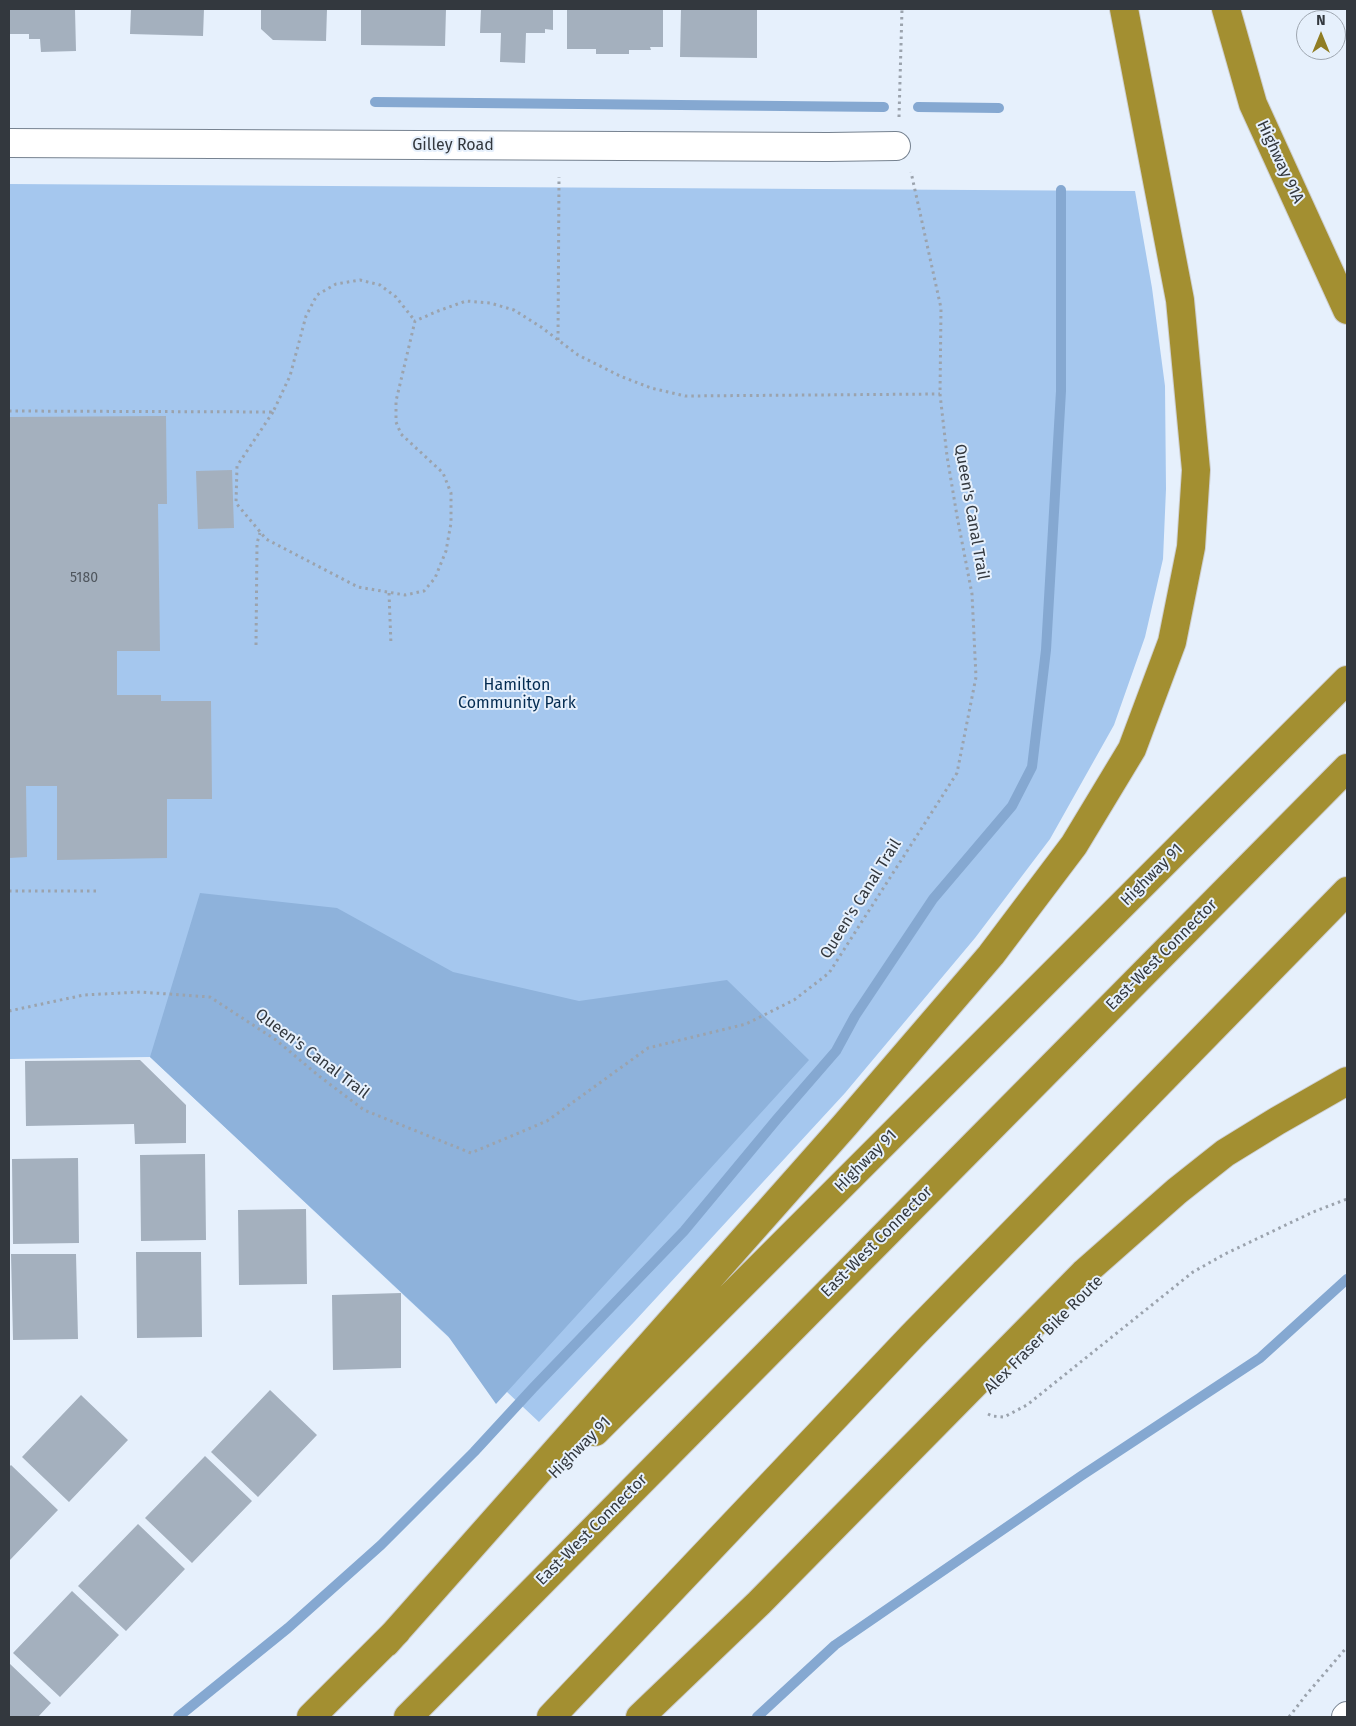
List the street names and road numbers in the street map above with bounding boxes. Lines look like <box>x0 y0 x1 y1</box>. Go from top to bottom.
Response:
street label: Highway 91A <box>1252 118 1308 206</box>
street label: Gilley Road <box>412 136 494 156</box>
street label: Queen's Canal Trail <box>950 443 992 581</box>
street label: Queen's Canal Trail <box>816 836 906 962</box>
street label: Highway 91 <box>1117 840 1187 910</box>
street label: East-West Connector <box>1102 895 1222 1015</box>
street label: Queen's Canal Trail <box>251 1005 373 1103</box>
street label: Highway 91 <box>831 1126 901 1196</box>
street label: East-West Connector <box>817 1182 937 1302</box>
street label: Alex Fraser Bike Route <box>981 1272 1107 1398</box>
street label: Highway 91 <box>545 1413 615 1483</box>
street label: East-West Connector <box>532 1470 652 1590</box>

